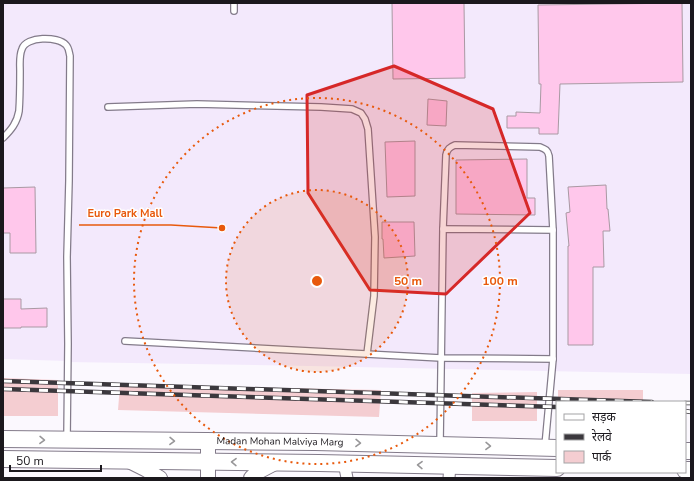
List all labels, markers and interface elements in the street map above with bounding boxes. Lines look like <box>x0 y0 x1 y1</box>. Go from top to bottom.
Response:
callout: Euro Park Mall <box>79 202 171 225</box>
text: Euro Park Mall <box>87 206 163 221</box>
text: 50 m <box>394 273 422 289</box>
text: 100 m <box>482 273 518 289</box>
centre of rings <box>310 274 324 288</box>
legend <box>556 401 686 473</box>
text: सड़क <box>592 409 617 425</box>
text: रेलवे <box>592 429 612 445</box>
street label: Madan Mohan Malviya Marg <box>216 434 344 450</box>
one-way arrow <box>39 436 45 444</box>
one-way arrow <box>169 437 175 445</box>
one-way arrow <box>355 439 361 448</box>
one-way arrow <box>485 442 491 451</box>
scale bar <box>10 447 101 473</box>
text: पार्क <box>592 449 612 465</box>
text: 50 m <box>16 453 44 469</box>
one-way arrow <box>231 457 237 466</box>
one-way arrow <box>417 461 423 469</box>

